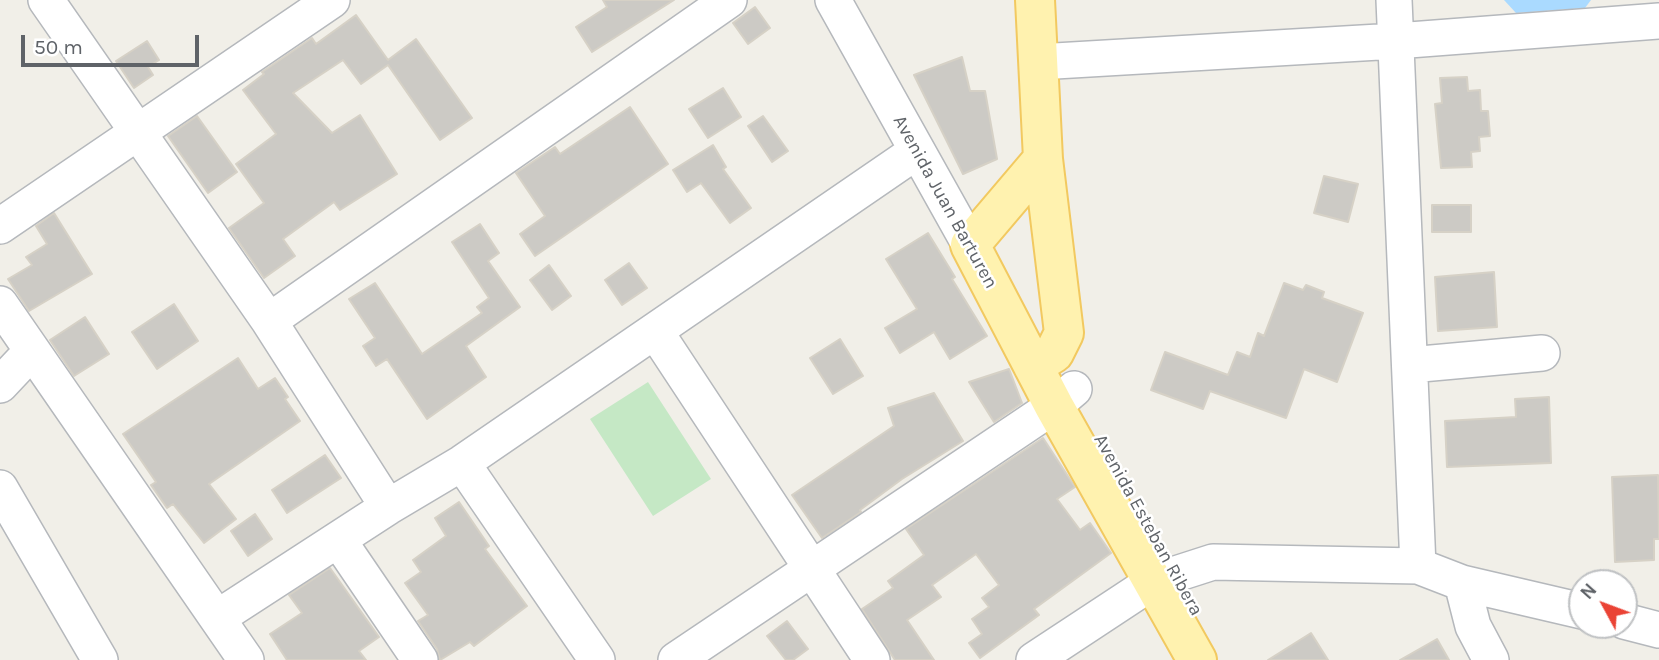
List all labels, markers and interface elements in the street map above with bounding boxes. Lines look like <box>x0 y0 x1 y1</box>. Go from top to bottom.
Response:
scale bar <box>24 21 203 65</box>
text: 50 m <box>34 35 83 59</box>
street label: Avenida Juan Barturen <box>888 111 1002 293</box>
street label: Avenida Esteban Ribera <box>1089 430 1207 620</box>
north arrow <box>1568 569 1638 639</box>
text: N <box>1576 579 1601 604</box>

